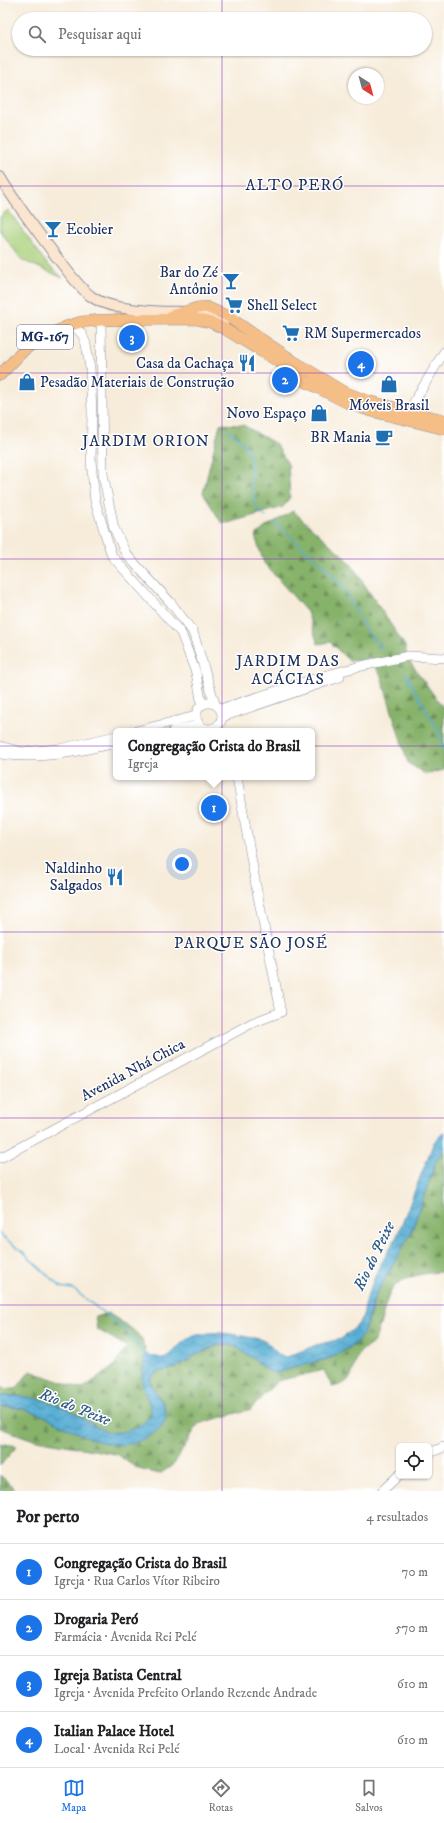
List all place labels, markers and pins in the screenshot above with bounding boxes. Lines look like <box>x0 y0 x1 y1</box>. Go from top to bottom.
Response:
bar icon: Ecobier <box>43 219 63 239</box>
place label: Ecobier <box>66 220 113 239</box>
place label: Bar do Zé Antônio <box>159 263 219 299</box>
bar icon: Bar do Zé Antônio <box>221 271 241 291</box>
supermarket icon: Shell Select <box>224 295 244 315</box>
place label: Shell Select <box>247 296 317 315</box>
pin: 3 <box>119 323 145 353</box>
supermarket icon: RM Supermercados <box>281 323 301 343</box>
place label: RM Supermercados <box>304 324 421 343</box>
pin: 4 <box>348 349 374 379</box>
restaurant icon: Casa da Cachaça <box>237 353 257 373</box>
place label: Casa da Cachaça <box>136 354 235 373</box>
pin: 2 <box>272 365 298 395</box>
shop icon: Pesadão Materiais de Construção <box>17 372 37 392</box>
place label: Pesadão Materiais de Construção <box>40 373 234 392</box>
shop icon: Móveis Brasil <box>379 374 399 394</box>
place label: Móveis Brasil <box>349 396 430 415</box>
shop icon: Novo Espaço <box>309 403 329 423</box>
place label: Novo Espaço <box>226 404 306 423</box>
cafe icon: BR Mania <box>374 427 394 447</box>
place label: BR Mania <box>310 428 372 447</box>
pin: 1 <box>201 793 227 823</box>
place label: Naldinho Salgados <box>45 859 102 895</box>
restaurant icon: Naldinho Salgados <box>105 867 125 887</box>

